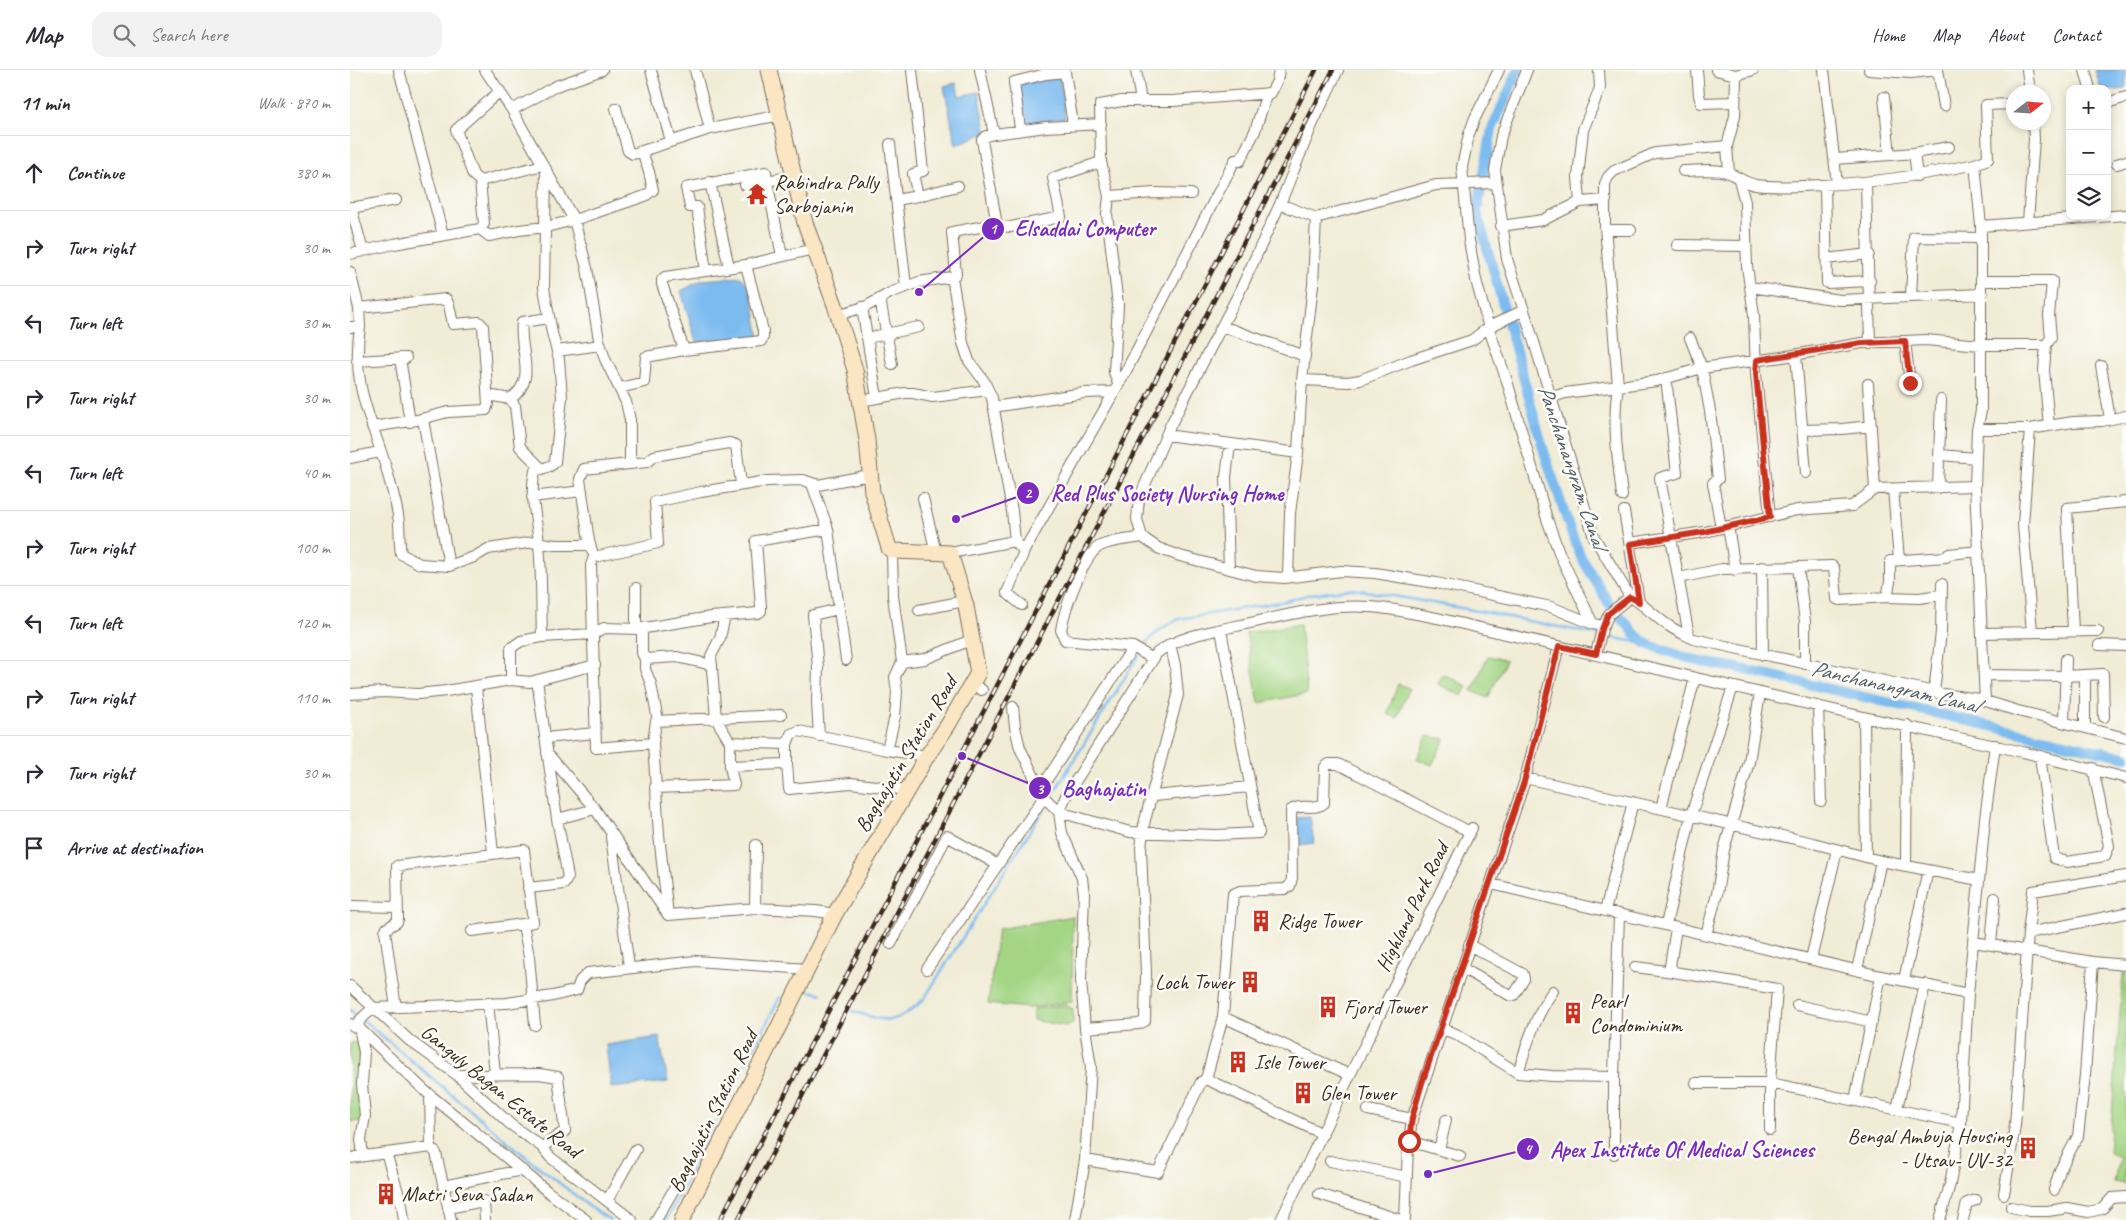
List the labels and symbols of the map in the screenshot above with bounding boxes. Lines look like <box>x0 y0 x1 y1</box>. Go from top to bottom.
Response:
north arrow <box>2006 85 2051 130</box>
place label: Rabindra Pally Sarbojanin <box>774 169 880 219</box>
temple icon: Rabindra Pally Sarbojanin <box>744 181 770 207</box>
callout: Elsaddai Computer <box>981 210 1165 247</box>
text: Elsaddai Computer <box>1015 215 1157 243</box>
text: 1 <box>990 220 999 239</box>
route end <box>1899 372 1922 395</box>
water label: Panchanangram Canal <box>1531 381 1615 558</box>
callout: Red Plus Society Nursing Home <box>1015 474 1293 511</box>
text: Red Plus Society Nursing Home <box>1051 480 1285 508</box>
text: 2 <box>1025 484 1033 503</box>
water label: Panchanangram Canal <box>1809 654 1988 721</box>
street label: Baghajatin Station Road <box>849 669 964 837</box>
callout: Baghajatin <box>1027 770 1156 807</box>
text: Baghajatin <box>1062 775 1147 803</box>
text: 3 <box>1037 780 1045 799</box>
street label: Highland Park Road <box>1370 835 1456 976</box>
building icon: Ridge Tower <box>1248 908 1274 934</box>
place label: Ridge Tower <box>1278 908 1364 934</box>
place label: Loch Tower <box>1155 969 1236 995</box>
building icon: Loch Tower <box>1237 969 1263 995</box>
place label: Pearl Condominium <box>1590 988 1683 1038</box>
building icon: Fjord Tower <box>1315 994 1341 1020</box>
place label: Fjord Tower <box>1344 994 1428 1020</box>
building icon: Pearl Condominium <box>1560 1000 1586 1026</box>
street label: Ganguly Bagan Estate Road <box>416 1019 589 1166</box>
street label: Baghajatin Station Road <box>662 1023 765 1197</box>
building icon: Isle Tower <box>1225 1049 1251 1075</box>
place label: Isle Tower <box>1254 1049 1328 1075</box>
building icon: Glen Tower <box>1290 1080 1316 1106</box>
place label: Glen Tower <box>1320 1080 1398 1106</box>
place label: Bengal Ambuja Housing - Utsav- UV-32 <box>1848 1123 2014 1173</box>
route start <box>1398 1130 1421 1153</box>
callout: Apex Institute Of Medical Sciences <box>1516 1130 1824 1167</box>
building icon: Bengal Ambuja Housing - Utsav- UV-32 <box>2015 1135 2041 1161</box>
text: Apex Institute Of Medical Sciences <box>1550 1136 1816 1164</box>
text: 4 <box>1525 1140 1534 1159</box>
building icon: Matri Seva Sadan <box>373 1181 399 1207</box>
place label: Matri Seva Sadan <box>402 1181 533 1207</box>

